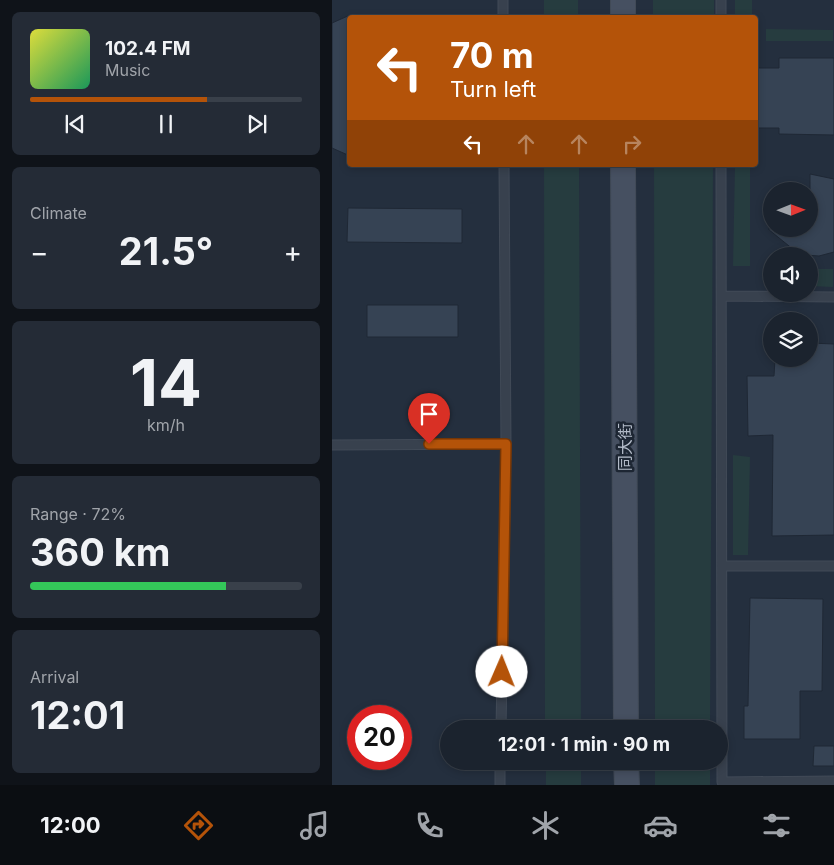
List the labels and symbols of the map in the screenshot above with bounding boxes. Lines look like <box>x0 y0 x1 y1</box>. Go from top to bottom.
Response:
north arrow <box>763 182 818 238</box>
pin <box>408 393 450 444</box>
street label: 同大街 <box>615 423 635 471</box>
position arrow <box>475 645 527 697</box>
speed limit sign: 20 <box>347 705 412 770</box>

